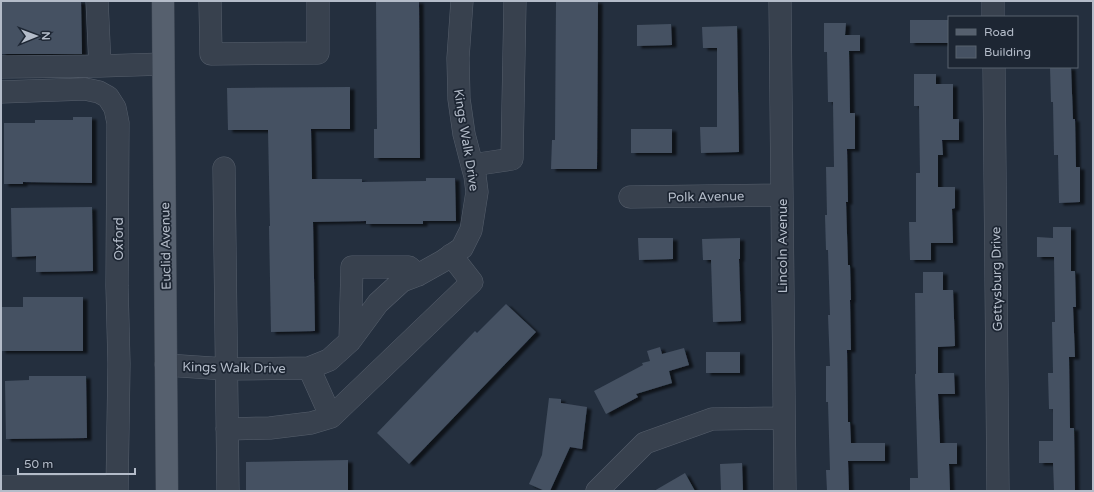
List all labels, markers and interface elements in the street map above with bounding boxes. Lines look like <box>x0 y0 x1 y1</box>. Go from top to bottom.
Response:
north arrow <box>16 16 56 56</box>
legend <box>948 16 1078 68</box>
text: Road <box>984 25 1014 39</box>
text: N <box>39 31 52 40</box>
text: Building <box>984 45 1031 59</box>
street label: Kings Walk Drive <box>450 88 482 192</box>
street label: Polk Avenue <box>668 188 744 206</box>
street label: Lincoln Avenue <box>775 199 791 293</box>
street label: Euclid Avenue <box>157 202 175 290</box>
street label: Oxford <box>111 217 127 261</box>
street label: Gettysburg Drive <box>988 226 1006 332</box>
street label: Kings Walk Drive <box>182 359 286 377</box>
scale bar <box>18 450 135 476</box>
text: 50 m <box>24 457 53 471</box>

